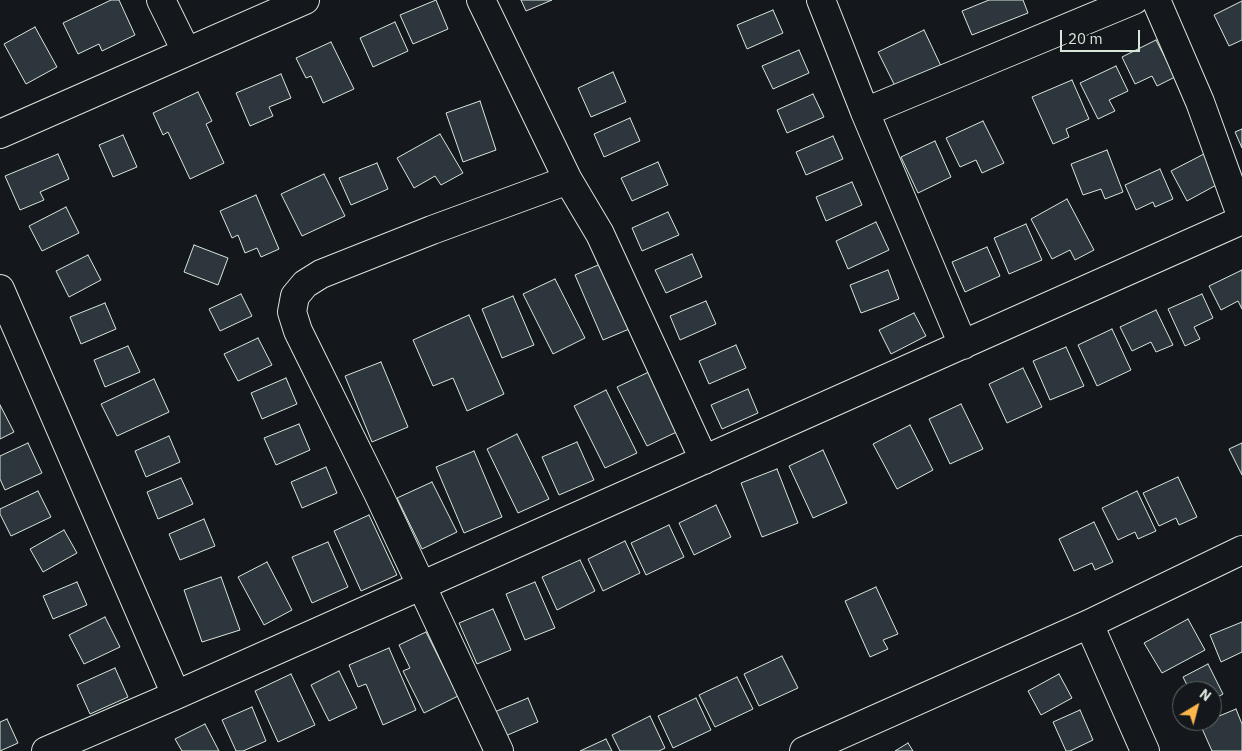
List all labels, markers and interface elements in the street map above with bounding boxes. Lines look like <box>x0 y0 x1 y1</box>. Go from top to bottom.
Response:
scale bar <box>1062 20 1142 52</box>
text: 20 m <box>1068 29 1103 48</box>
north arrow <box>1172 681 1222 731</box>
text: N <box>1196 685 1215 705</box>

